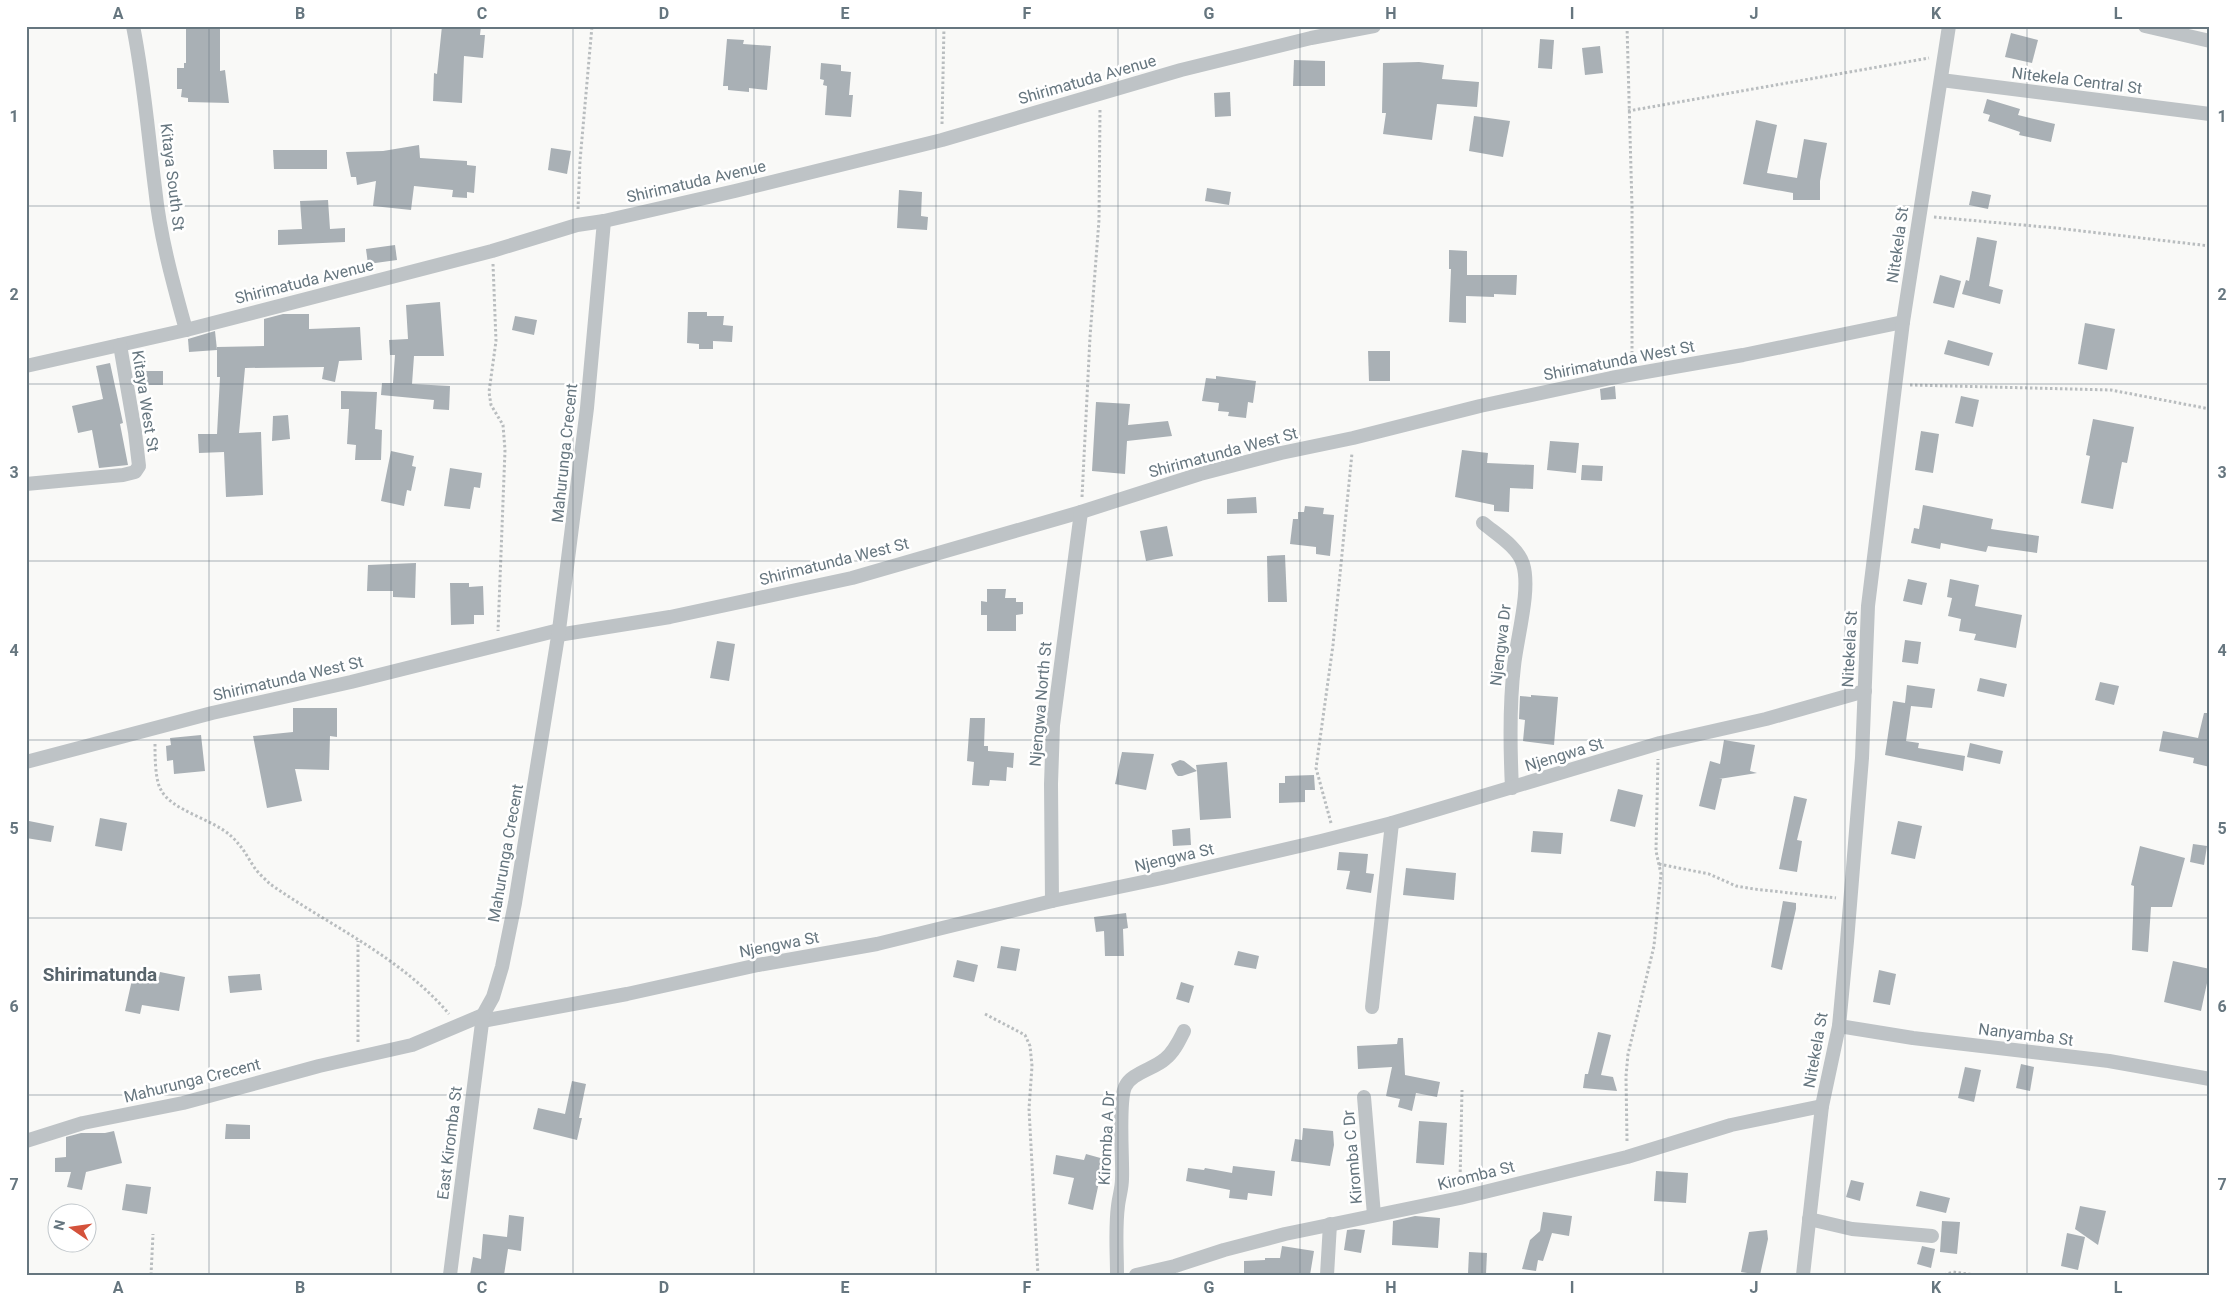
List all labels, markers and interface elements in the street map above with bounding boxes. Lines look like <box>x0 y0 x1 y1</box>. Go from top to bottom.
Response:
text: A <box>113 4 124 23</box>
text: B <box>295 4 305 23</box>
text: C <box>477 4 487 23</box>
text: D <box>659 4 669 23</box>
text: E <box>841 4 850 23</box>
text: F <box>1023 4 1032 23</box>
text: G <box>1204 4 1215 23</box>
text: H <box>1385 4 1397 23</box>
text: I <box>1570 4 1574 23</box>
text: J <box>1750 4 1758 23</box>
text: K <box>1931 4 1942 23</box>
text: L <box>2114 4 2123 23</box>
street label: Shirimatuda Avenue <box>1016 51 1158 108</box>
street label: Nitekela Central St <box>2011 63 2143 98</box>
text: 1 <box>9 107 19 126</box>
text: 1 <box>2217 107 2227 126</box>
street label: Kitaya South St <box>156 122 189 232</box>
street label: Shirimatuda Avenue <box>625 156 768 207</box>
street label: Nitekela St <box>1883 206 1912 284</box>
street label: Shirimatuda Avenue <box>233 255 375 308</box>
text: 2 <box>9 285 19 304</box>
text: 2 <box>2217 285 2227 304</box>
street label: Shirimatunda West St <box>1542 337 1696 384</box>
street label: Kitaya West St <box>128 349 163 453</box>
street label: Mahurunga Crecent <box>548 382 581 524</box>
street label: Shirimatunda West St <box>1147 423 1300 482</box>
text: 3 <box>9 463 19 482</box>
text: 3 <box>2217 463 2227 482</box>
street label: Shirimatunda West St <box>757 534 911 589</box>
street label: Njengwa Dr <box>1486 603 1515 687</box>
street label: Nitekela St <box>1838 610 1861 688</box>
text: 4 <box>9 641 19 660</box>
street label: Njengwa North St <box>1026 641 1055 767</box>
text: 4 <box>2217 641 2227 660</box>
street label: Shirimatunda West St <box>211 652 365 705</box>
street label: Njengwa St <box>1523 734 1606 775</box>
street label: Mahurunga Crecent <box>484 782 527 924</box>
text: 5 <box>9 819 19 838</box>
text: 5 <box>2217 819 2227 838</box>
street label: Njengwa St <box>1133 839 1216 876</box>
street label: Njengwa St <box>738 927 821 962</box>
district label: Shirimatunda <box>43 963 157 986</box>
text: 6 <box>9 997 19 1016</box>
text: 6 <box>2217 997 2227 1016</box>
street label: Nitekela St <box>1799 1011 1832 1090</box>
street label: Nanyamba St <box>1977 1019 2075 1050</box>
street label: Mahurunga Crecent <box>122 1054 262 1107</box>
street label: East Kiromba St <box>433 1085 466 1201</box>
street label: Kiromba A Dr <box>1095 1090 1118 1186</box>
street label: Kiromba C Dr <box>1339 1109 1366 1205</box>
street label: Kiromba St <box>1436 1157 1517 1194</box>
text: 7 <box>9 1175 19 1194</box>
text: 7 <box>2217 1175 2227 1194</box>
north arrow <box>48 1204 98 1254</box>
text: N <box>50 1218 68 1232</box>
text: A <box>113 1278 124 1297</box>
text: B <box>295 1278 305 1297</box>
text: C <box>477 1278 487 1297</box>
text: D <box>659 1278 669 1297</box>
text: E <box>841 1278 850 1297</box>
text: F <box>1023 1278 1032 1297</box>
text: G <box>1204 1278 1215 1297</box>
text: H <box>1385 1278 1397 1297</box>
text: I <box>1570 1278 1574 1297</box>
text: J <box>1750 1278 1758 1297</box>
text: K <box>1931 1278 1942 1297</box>
text: L <box>2114 1278 2123 1297</box>

